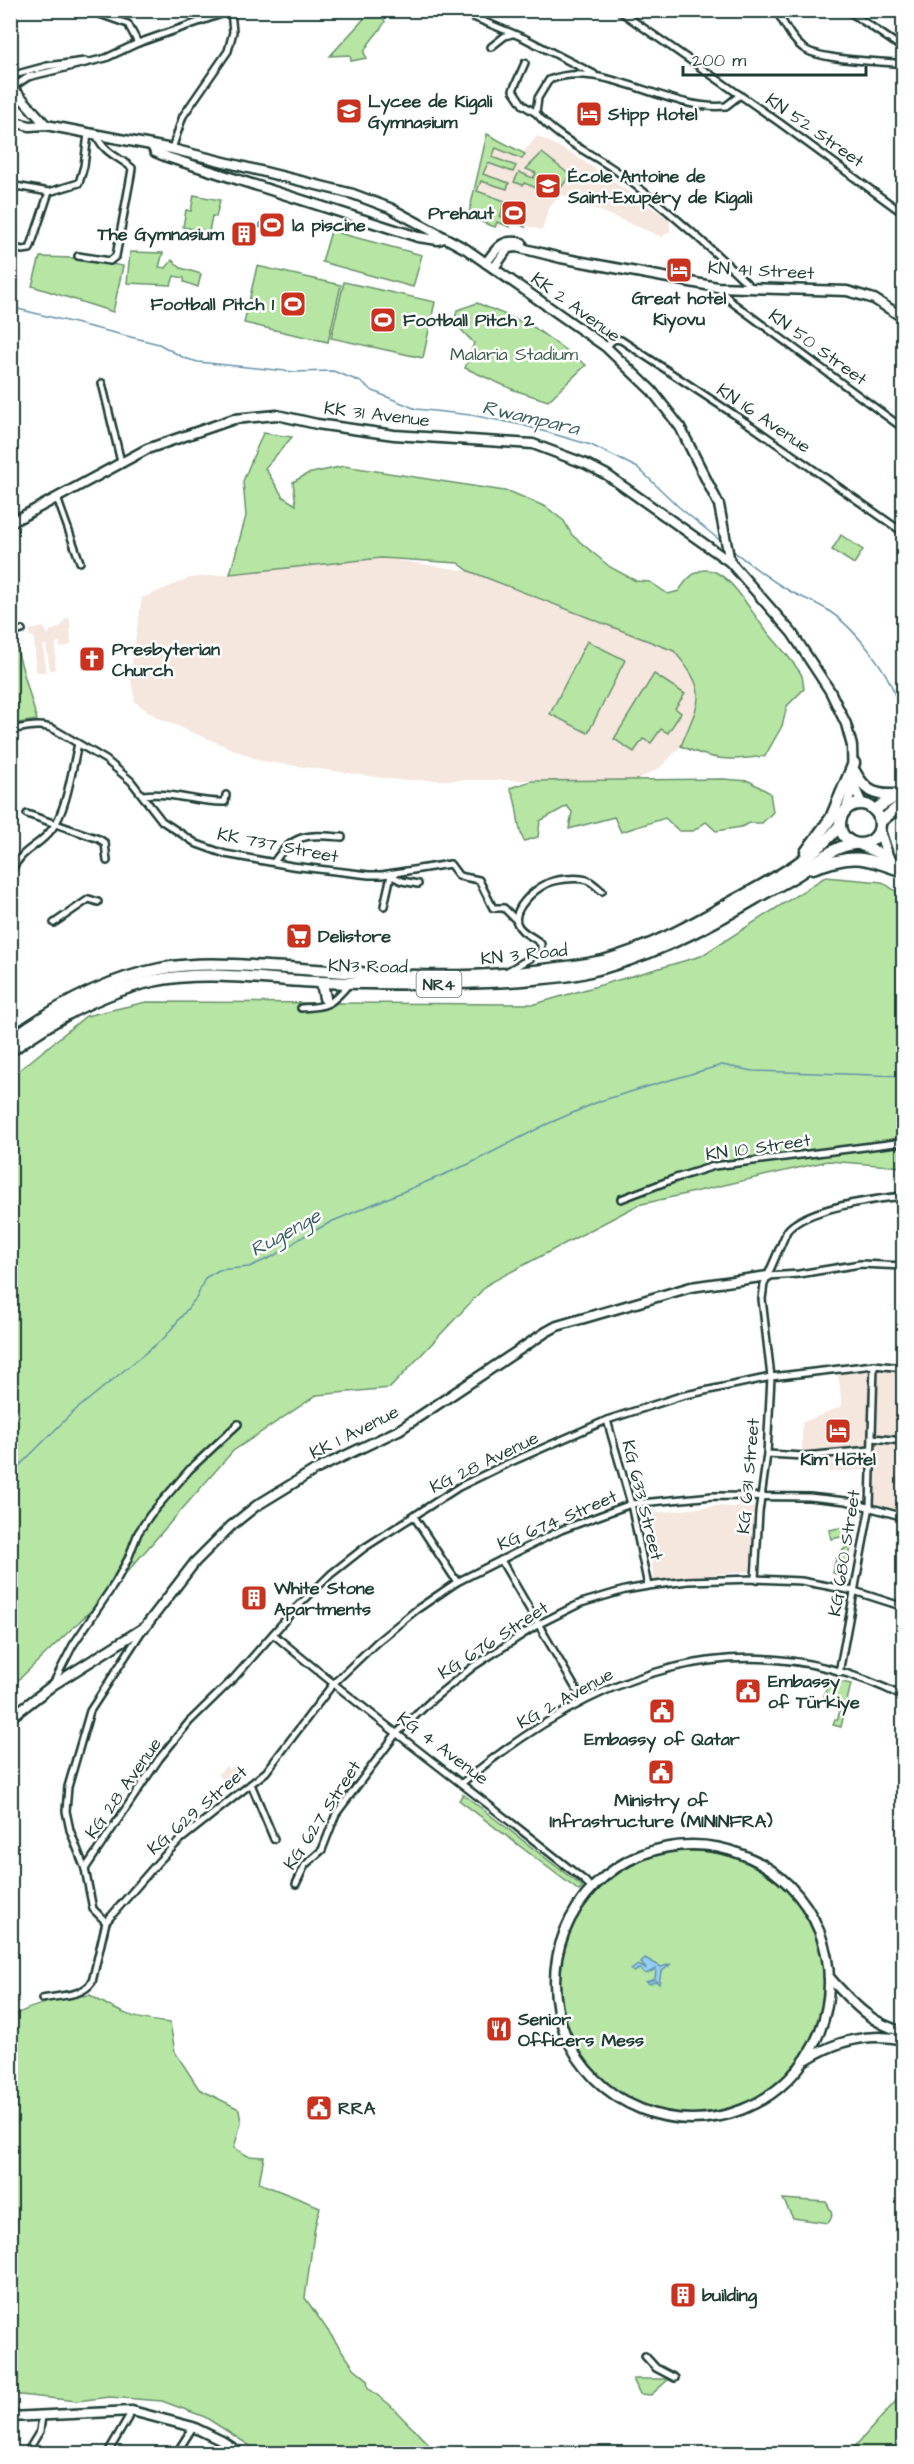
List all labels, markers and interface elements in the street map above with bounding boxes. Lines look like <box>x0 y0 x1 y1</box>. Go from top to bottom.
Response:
scale bar <box>683 39 866 77</box>
text: 200 m <box>692 48 746 73</box>
street label: KN 52 Street <box>760 87 870 174</box>
place label: Lycee de Kigali Gymnasium <box>368 89 492 136</box>
school or university icon: Lycee de Kigali Gymnasium <box>334 96 364 126</box>
hotel icon: Stipp Hotel <box>574 99 604 129</box>
place label: Stipp Hotel <box>607 102 698 127</box>
place label: École Antoine de Saint-Exupéry de Kigali <box>567 164 752 211</box>
school or university icon: École Antoine de Saint-Exupéry de Kigali <box>533 171 563 201</box>
sports icon: Prehaut <box>499 198 529 228</box>
place label: Prehaut <box>428 201 495 226</box>
sports icon: la piscine <box>257 210 287 240</box>
place label: la piscine <box>292 213 366 238</box>
building icon: The Gymnasium <box>229 219 259 249</box>
place label: The Gymnasium <box>97 222 225 248</box>
hotel icon: Great hotel Kiyovu <box>664 255 694 285</box>
street label: KN 41 Street <box>707 255 816 286</box>
street label: KK 2 Avenue <box>526 266 626 349</box>
place label: Great hotel Kiyovu <box>632 286 726 333</box>
sports icon: Football Pitch 1 <box>278 289 308 319</box>
place label: Football Pitch 1 <box>151 292 275 317</box>
street label: KN 50 Street <box>763 303 873 392</box>
sports icon: Football Pitch 2 <box>368 305 398 335</box>
place label: Football Pitch 2 <box>403 308 535 333</box>
park label: Malaria Stadium <box>450 342 578 367</box>
street label: KN 16 Avenue <box>712 378 816 459</box>
water label: Rwampara <box>480 393 583 443</box>
street label: KK 31 Avenue <box>323 396 431 433</box>
place label: Presbyterian Church <box>112 637 220 683</box>
church icon: Presbyterian Church <box>77 644 107 674</box>
street label: KK 737 Street <box>215 821 341 870</box>
supermarket icon: Delistore <box>284 921 314 951</box>
place label: Delistore <box>318 924 391 949</box>
street label: KN 3 Road <box>479 938 569 971</box>
street label: KN3 Road <box>328 953 408 980</box>
road number: NR4 <box>416 971 462 997</box>
street label: KN 10 Street <box>704 1128 813 1167</box>
water label: Rugenge <box>245 1201 327 1265</box>
street label: KK 1 Avenue <box>305 1399 403 1466</box>
street label: KG 631 Street <box>731 1416 766 1535</box>
hotel icon: Kim Hotel <box>823 1416 853 1446</box>
street label: KG 28 Avenue <box>426 1425 543 1500</box>
street label: KG 633 Street <box>616 1437 670 1563</box>
place label: Kim Hotel <box>800 1447 876 1472</box>
street label: KG 674 Street <box>493 1484 622 1557</box>
street label: KG 680 Street <box>822 1487 867 1618</box>
place label: White Stone Apartments <box>273 1576 375 1622</box>
building icon: White Stone Apartments <box>239 1583 269 1613</box>
street label: KG 676 Street <box>433 1595 554 1685</box>
street label: KG 2 Avenue <box>513 1662 618 1735</box>
place label: Embassy of Türkiye <box>768 1669 860 1716</box>
public building icon: Embassy of Türkiye <box>733 1676 763 1706</box>
public building icon: Embassy of Qatar <box>647 1696 677 1726</box>
street label: KG 4 Avenue <box>392 1706 494 1791</box>
place label: Embassy of Qatar <box>584 1727 740 1753</box>
street label: KG 28 Avenue <box>79 1732 168 1844</box>
street label: KG 627 Street <box>278 1755 368 1875</box>
public building icon: Ministry of Infrastructure (MININFRA) <box>646 1757 676 1787</box>
street label: KG 629 Street <box>142 1759 253 1861</box>
place label: Ministry of Infrastructure (MININFRA) <box>550 1788 773 1834</box>
place label: Senior Officers Mess <box>517 2007 644 2053</box>
restaurant icon: Senior Officers Mess <box>484 2014 514 2044</box>
public building icon: RRA <box>304 2093 334 2123</box>
place label: RRA <box>338 2096 376 2121</box>
building icon: building <box>668 2280 698 2310</box>
place label: building <box>702 2283 758 2309</box>

